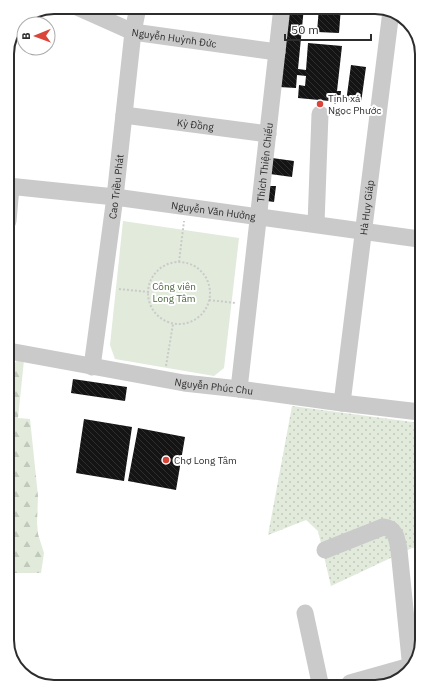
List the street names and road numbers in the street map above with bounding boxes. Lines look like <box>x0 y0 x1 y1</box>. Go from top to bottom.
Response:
street label: Nguyễn Huỳnh Đức <box>131 26 217 51</box>
street label: Kỳ Đồng <box>176 116 215 134</box>
street label: Thích Thiện Chiếu <box>254 122 276 203</box>
street label: Cao Triều Phát <box>106 153 127 220</box>
street label: Hà Huy Giáp <box>357 179 377 236</box>
street label: Nguyễn Văn Hưởng <box>170 199 257 223</box>
street label: Nguyễn Phúc Chu <box>174 375 254 398</box>

